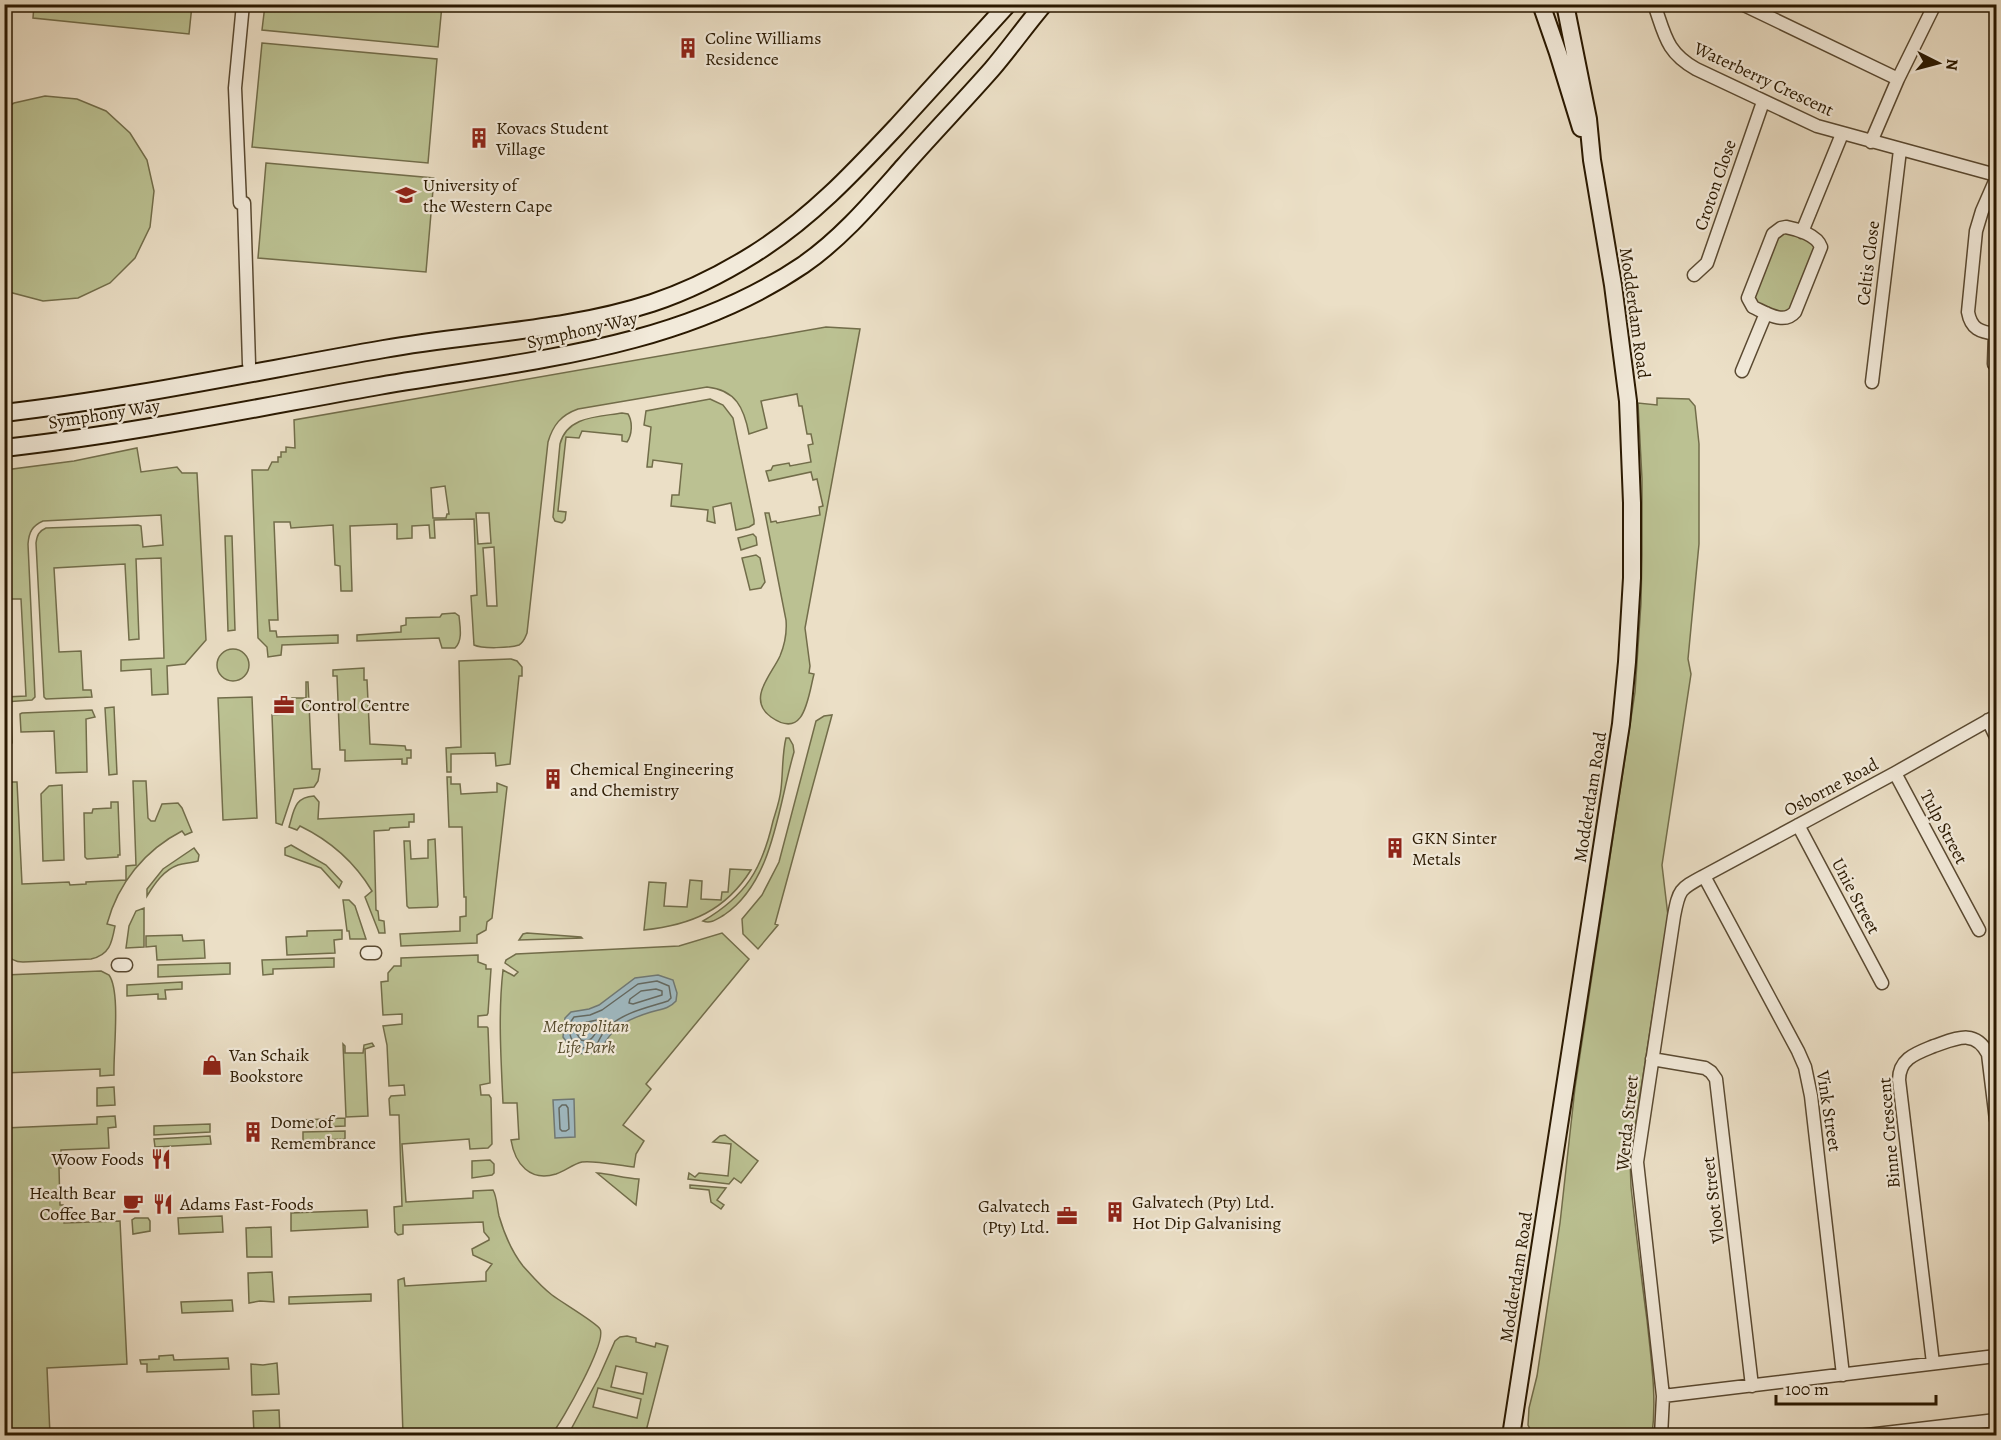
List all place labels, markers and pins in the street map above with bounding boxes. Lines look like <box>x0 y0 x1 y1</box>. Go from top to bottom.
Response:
place label: Coline Williams Residence <box>705 26 821 71</box>
building icon: Coline Williams Residence <box>676 36 700 60</box>
place label: Kovacs Student Village <box>495 116 609 161</box>
building icon: Kovacs Student Village <box>467 126 491 150</box>
place label: University of the Western Cape <box>423 173 552 218</box>
school or university icon: University of the Western Cape <box>394 183 418 207</box>
office icon: Control Centre <box>272 693 296 717</box>
place label: Control Centre <box>301 693 410 717</box>
place label: Chemical Engineering and Chemistry <box>570 757 734 802</box>
building icon: Chemical Engineering and Chemistry <box>541 767 565 791</box>
place label: GKN Sinter Metals <box>1412 826 1497 871</box>
building icon: GKN Sinter Metals <box>1383 836 1407 860</box>
place label: Van Schaik Bookstore <box>228 1043 309 1088</box>
shop icon: Van Schaik Bookstore <box>200 1053 224 1077</box>
place label: Dome of Remembrance <box>270 1110 376 1155</box>
building icon: Dome of Remembrance <box>241 1120 265 1144</box>
place label: Woow Foods <box>50 1147 144 1171</box>
restaurant icon: Woow Foods <box>149 1147 173 1171</box>
place label: Health Bear Coffee Bar <box>29 1181 116 1226</box>
place label: Galvatech (Pty) Ltd. Hot Dip Galvanising <box>1132 1190 1281 1235</box>
cafe icon: Health Bear Coffee Bar <box>121 1191 145 1215</box>
restaurant icon: Adams Fast-Foods <box>151 1192 175 1216</box>
place label: Adams Fast-Foods <box>179 1192 314 1216</box>
place label: Galvatech (Pty) Ltd. <box>978 1194 1050 1239</box>
building icon: Galvatech (Pty) Ltd. Hot Dip Galvanising <box>1103 1200 1127 1224</box>
office icon: Galvatech (Pty) Ltd. <box>1055 1204 1079 1228</box>

